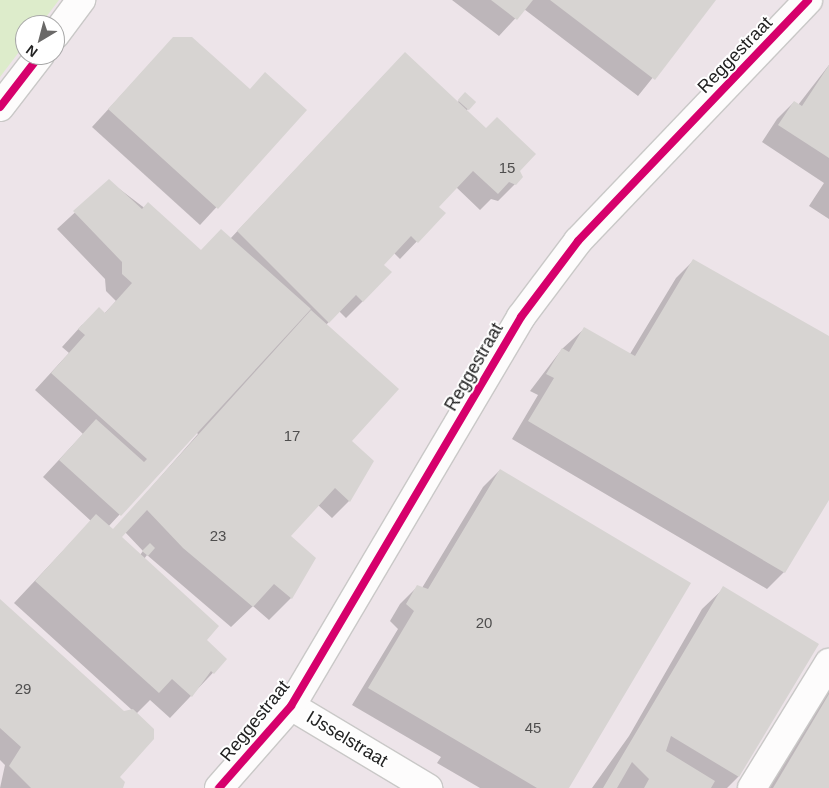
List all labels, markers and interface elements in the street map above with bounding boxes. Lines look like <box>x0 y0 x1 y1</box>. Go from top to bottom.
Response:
street label: Reggestraat <box>693 12 777 98</box>
north arrow <box>15 15 65 65</box>
text: N <box>23 42 40 61</box>
house number: 15 <box>499 159 515 177</box>
street label: Reggestraat <box>440 319 508 415</box>
house number: 17 <box>284 427 300 445</box>
house number: 23 <box>210 527 226 545</box>
house number: 20 <box>476 614 492 632</box>
street label: Reggestraat <box>216 676 294 766</box>
house number: 29 <box>15 680 31 698</box>
street label: IJsselstraat <box>302 706 392 772</box>
house number: 45 <box>525 719 541 737</box>

